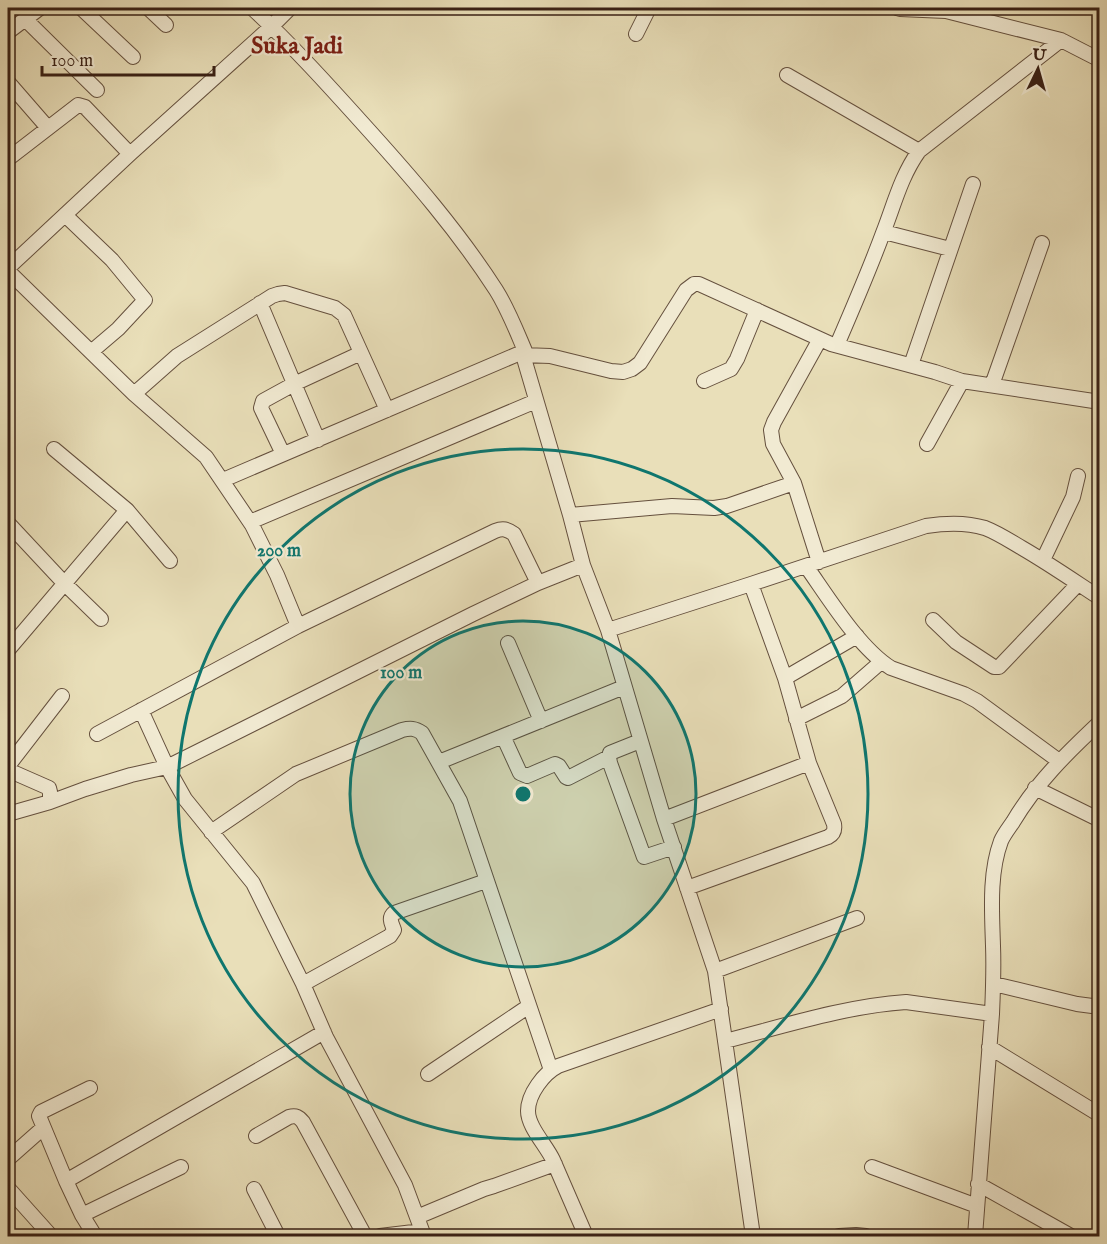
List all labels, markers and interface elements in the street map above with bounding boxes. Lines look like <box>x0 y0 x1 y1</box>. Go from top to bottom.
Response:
district label: Suka Jadi <box>251 31 344 62</box>
scale bar <box>42 39 214 77</box>
north arrow <box>1008 39 1068 99</box>
text: U <box>1031 45 1047 67</box>
text: 100 m <box>51 50 93 73</box>
text: 200 m <box>257 540 301 563</box>
text: 100 m <box>380 662 422 685</box>
centre of rings <box>513 784 533 804</box>

